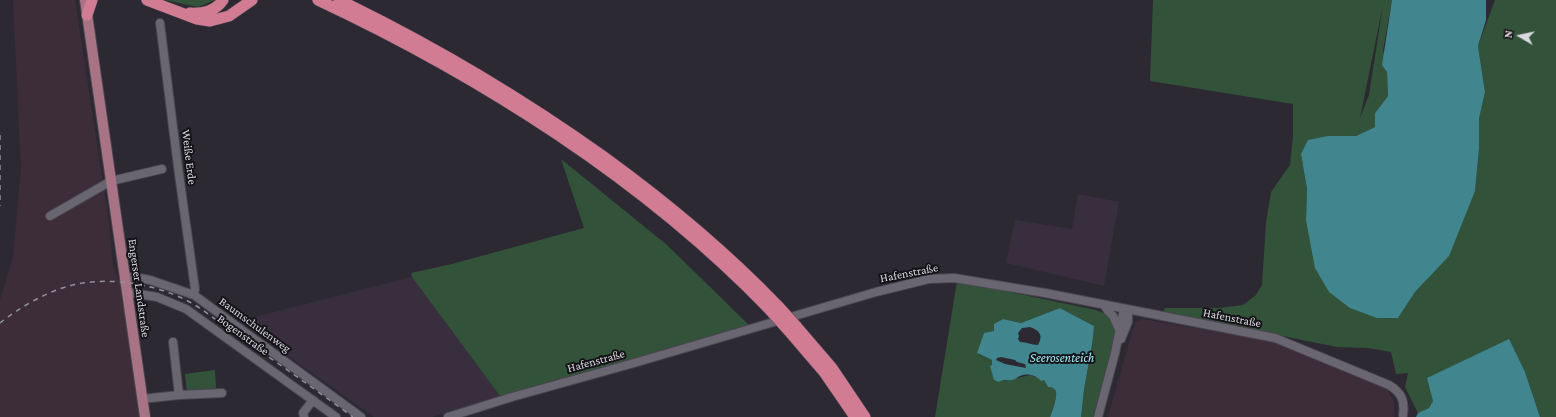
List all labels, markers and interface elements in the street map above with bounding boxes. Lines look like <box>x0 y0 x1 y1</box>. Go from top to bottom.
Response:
north arrow <box>1500 16 1540 56</box>
text: N <box>1502 29 1515 39</box>
street label: Weiße Erde <box>178 129 200 185</box>
street label: Engerser Landstraße <box>125 238 153 338</box>
street label: Hafenstraße <box>879 260 939 286</box>
street label: Baumschulenweg <box>216 294 294 356</box>
street label: Hafenstraße <box>1202 305 1262 331</box>
street label: Bogenstraße <box>214 311 272 359</box>
street label: Hafenstraße <box>566 346 626 376</box>
water label: Seerosenteich <box>1030 350 1094 366</box>

